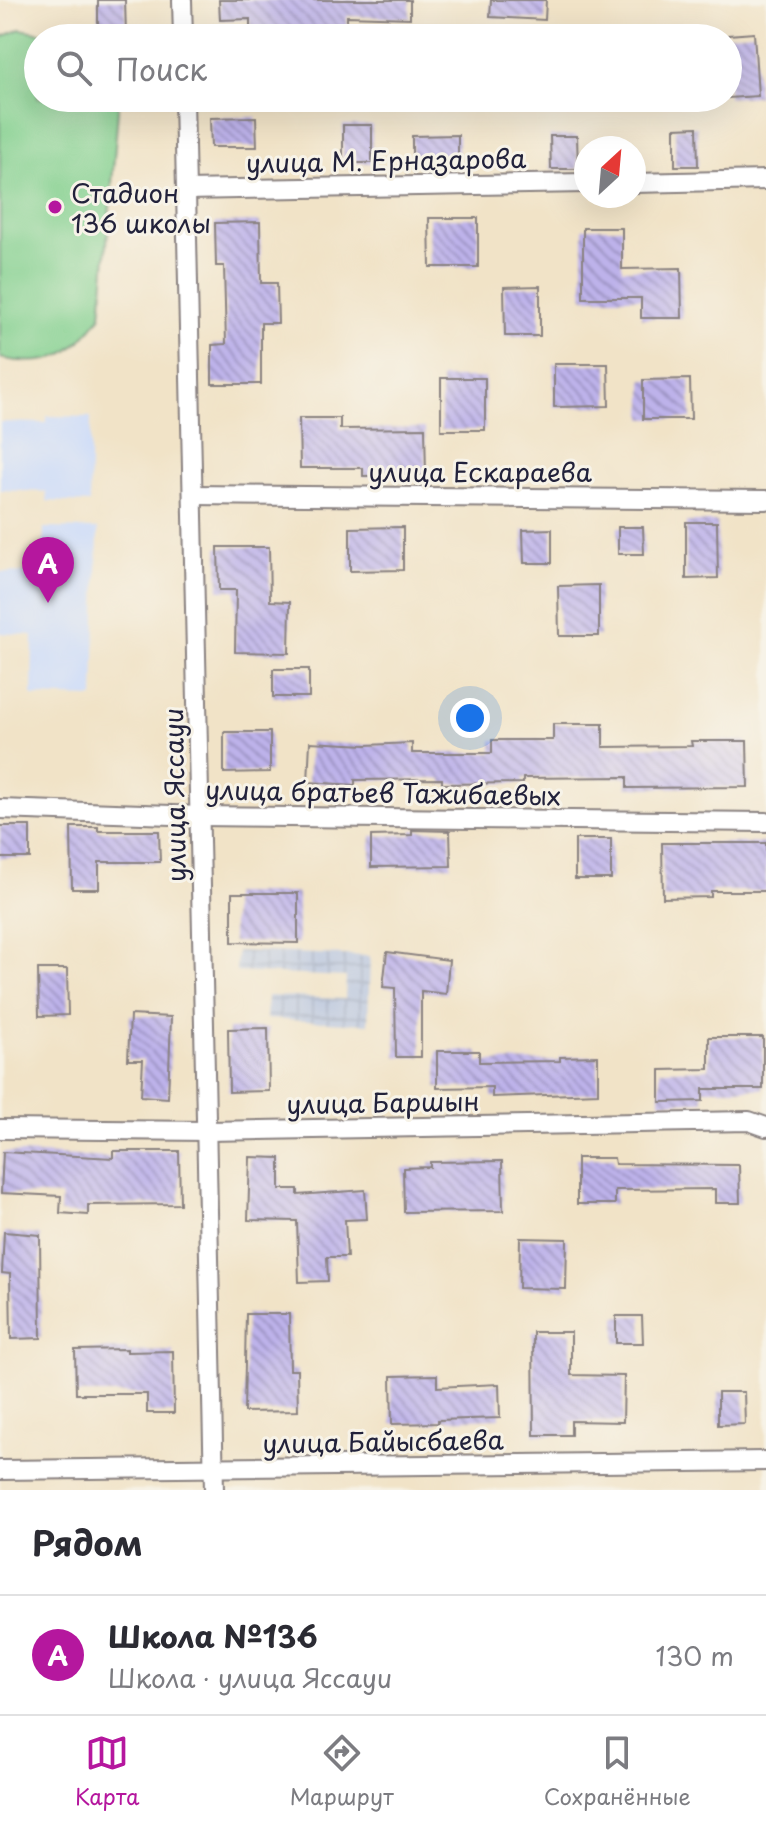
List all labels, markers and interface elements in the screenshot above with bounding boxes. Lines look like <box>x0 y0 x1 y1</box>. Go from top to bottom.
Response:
search box <box>24 24 742 112</box>
icon: search <box>52 46 96 90</box>
text: Поиск <box>116 46 207 91</box>
north arrow <box>574 136 646 208</box>
street label: улица М. Ерназарова <box>246 138 527 182</box>
place label: Стадион 136 школы <box>71 173 211 242</box>
marker: Стадион 136 школы <box>46 198 64 216</box>
street label: улица Ескараева <box>368 452 593 491</box>
pin: A <box>22 537 74 603</box>
your location <box>450 698 490 738</box>
street label: улица Яссауи <box>153 707 195 883</box>
street label: улица братьев Тажибаевых <box>205 769 561 815</box>
street label: улица Баршын <box>286 1081 480 1123</box>
street label: улица Байысбаева <box>262 1419 505 1463</box>
text: Рядом <box>32 1516 143 1568</box>
text: Школа №136 <box>108 1613 318 1658</box>
text: A <box>48 1636 68 1675</box>
text: 130 m <box>655 1636 734 1675</box>
text: Школа · улица Яссауи <box>108 1658 392 1697</box>
tab: Карта <box>75 1731 140 1812</box>
tab: Маршрут <box>290 1731 394 1812</box>
tab: Сохранённые <box>544 1731 691 1812</box>

